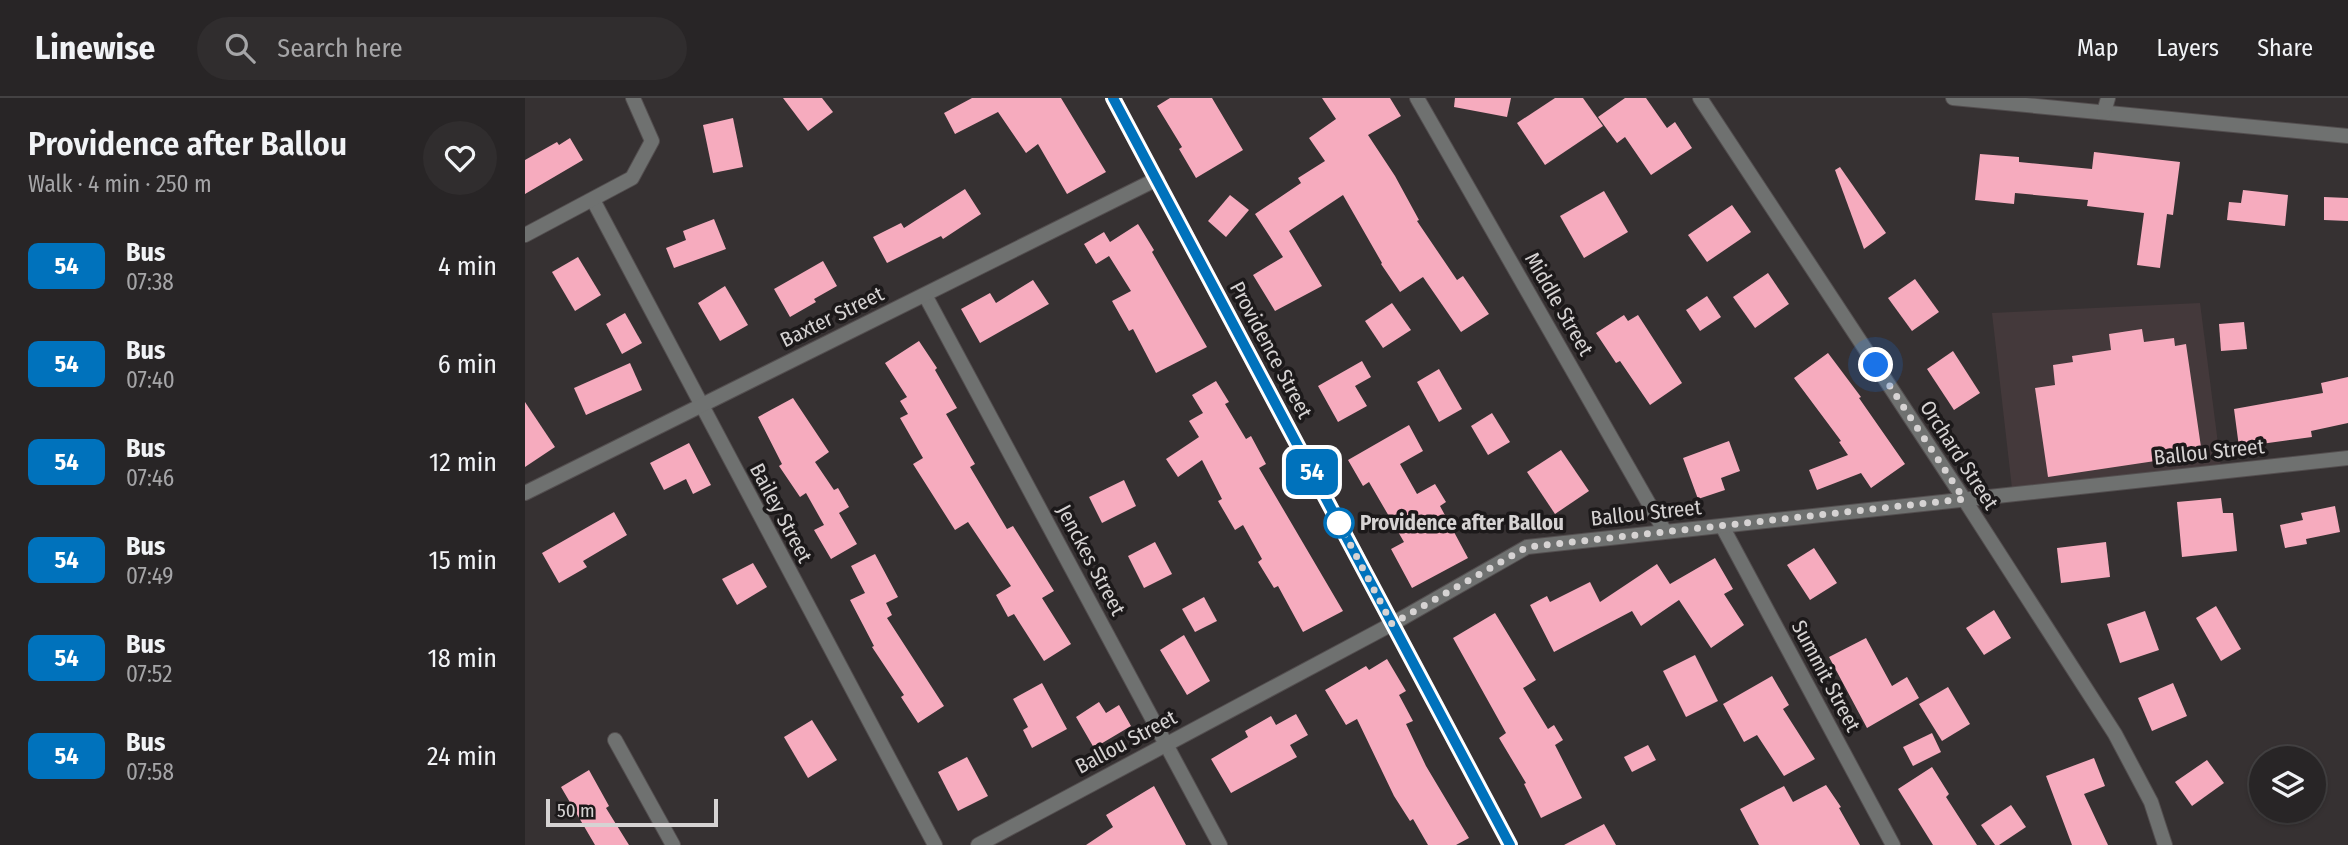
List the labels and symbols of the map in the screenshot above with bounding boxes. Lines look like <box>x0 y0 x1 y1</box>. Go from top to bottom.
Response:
street label: Middle Street <box>1519 248 1599 360</box>
street label: Providence Street <box>1224 277 1318 423</box>
street label: Baxter Street <box>776 281 888 353</box>
your location <box>1858 347 1893 382</box>
street label: Orchard Street <box>1914 396 2004 515</box>
street label: Ballou Street <box>2152 433 2266 471</box>
line badge: 54 <box>1281 449 1343 495</box>
street label: Bailey Street <box>744 459 818 567</box>
street label: Ballou Street <box>1589 494 1703 532</box>
street label: Jenckes Street <box>1051 500 1131 620</box>
marker: Providence after Ballou <box>1324 508 1354 538</box>
place label: Providence after Ballou <box>1360 510 1564 536</box>
street label: Summit Street <box>1786 616 1866 736</box>
street label: Ballou Street <box>1071 704 1181 780</box>
scale bar <box>546 796 717 828</box>

